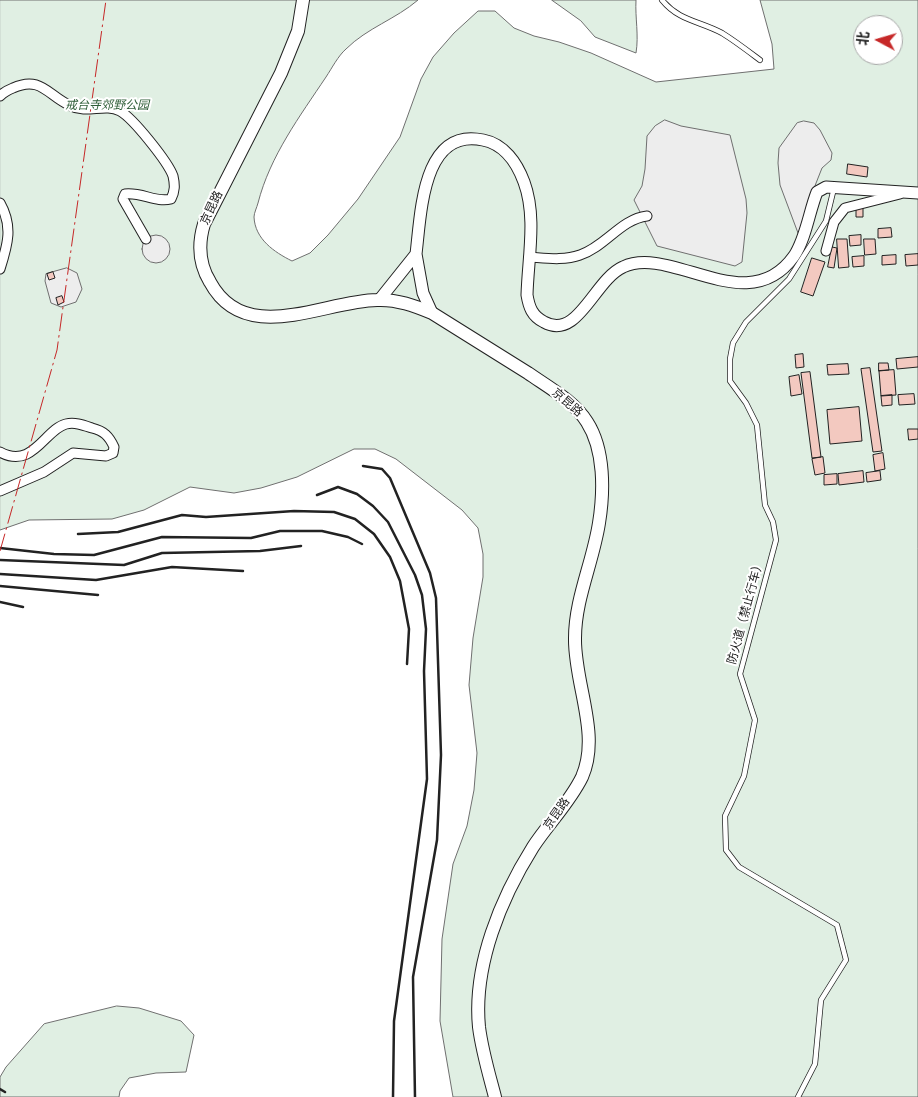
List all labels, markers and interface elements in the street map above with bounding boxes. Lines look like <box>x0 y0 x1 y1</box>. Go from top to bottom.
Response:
north arrow <box>853 15 903 65</box>
text: 北 <box>855 31 872 46</box>
park label: 戒台寺郊野公园 <box>65 99 149 113</box>
street label: 京昆路 <box>198 189 226 227</box>
street label: 京昆路 <box>549 386 585 420</box>
street label: 防火道（禁止行车） <box>725 558 767 666</box>
street label: 京昆路 <box>541 795 573 833</box>

